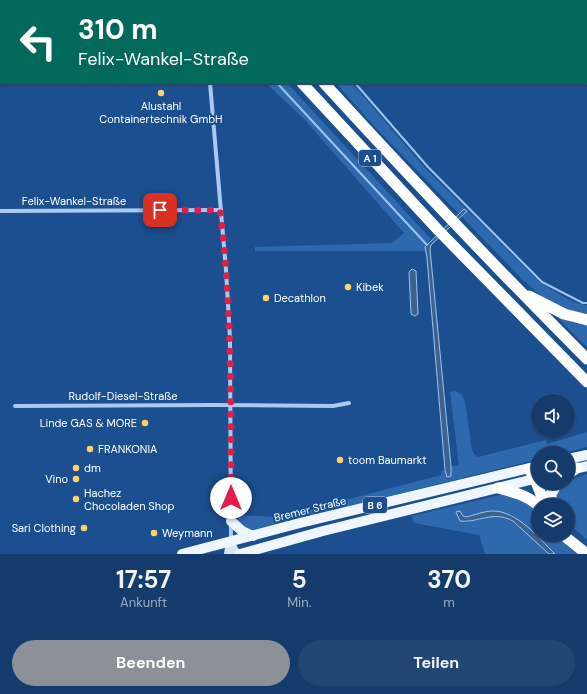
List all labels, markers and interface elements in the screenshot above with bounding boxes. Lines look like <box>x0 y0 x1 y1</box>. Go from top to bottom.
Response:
text: 310 m <box>78 11 158 48</box>
icon: left <box>12 16 64 68</box>
text: Felix-Wankel-Straße <box>78 47 249 71</box>
marker: Alustahl Containertechnik GmbH <box>156 88 166 98</box>
place label: Alustahl Containertechnik GmbH <box>99 99 223 126</box>
road number: A 1 <box>359 150 381 166</box>
pin <box>143 193 177 227</box>
street label: Felix-Wankel-Straße <box>22 194 126 208</box>
icon: arrive <box>149 199 171 221</box>
place label: Kibek <box>356 280 384 294</box>
marker: Kibek <box>343 282 353 292</box>
place label: Decathlon <box>274 291 326 305</box>
marker: Decathlon <box>261 293 271 303</box>
street label: Rudolf-Diesel-Straße <box>68 389 178 403</box>
map controls <box>531 394 575 542</box>
button: sound <box>531 394 575 438</box>
place label: Linde GAS & MORE <box>40 416 137 430</box>
marker: Linde GAS & MORE <box>140 418 150 428</box>
place label: FRANKONIA <box>98 442 157 456</box>
marker: FRANKONIA <box>85 444 95 454</box>
button: search <box>531 446 575 490</box>
place label: toom Baumarkt <box>348 453 427 467</box>
marker: toom Baumarkt <box>335 455 345 465</box>
place label: dm <box>84 461 101 475</box>
marker: dm <box>71 463 81 473</box>
place label: Vino <box>45 472 68 486</box>
marker: Vino <box>71 474 81 484</box>
position arrow <box>210 477 252 519</box>
place label: Hachez Chocoladen Shop <box>84 486 175 513</box>
street label: Bremer Straße <box>272 493 348 525</box>
marker: Hachez Chocoladen Shop <box>71 494 81 504</box>
road number: B 6 <box>363 497 387 513</box>
button: layers <box>531 498 575 542</box>
place label: Sari Clothing <box>12 521 76 535</box>
marker: Sari Clothing <box>79 523 89 533</box>
place label: Weymann <box>162 526 213 540</box>
marker: Weymann <box>149 528 159 538</box>
text: 17:57 <box>116 564 171 595</box>
text: 5 <box>292 564 307 595</box>
text: 370 <box>427 564 471 595</box>
text: Ankunft <box>120 594 167 611</box>
text: Min. <box>287 594 311 611</box>
text: m <box>443 594 455 611</box>
button: Beenden <box>12 640 290 686</box>
button: Teilen <box>298 640 575 686</box>

